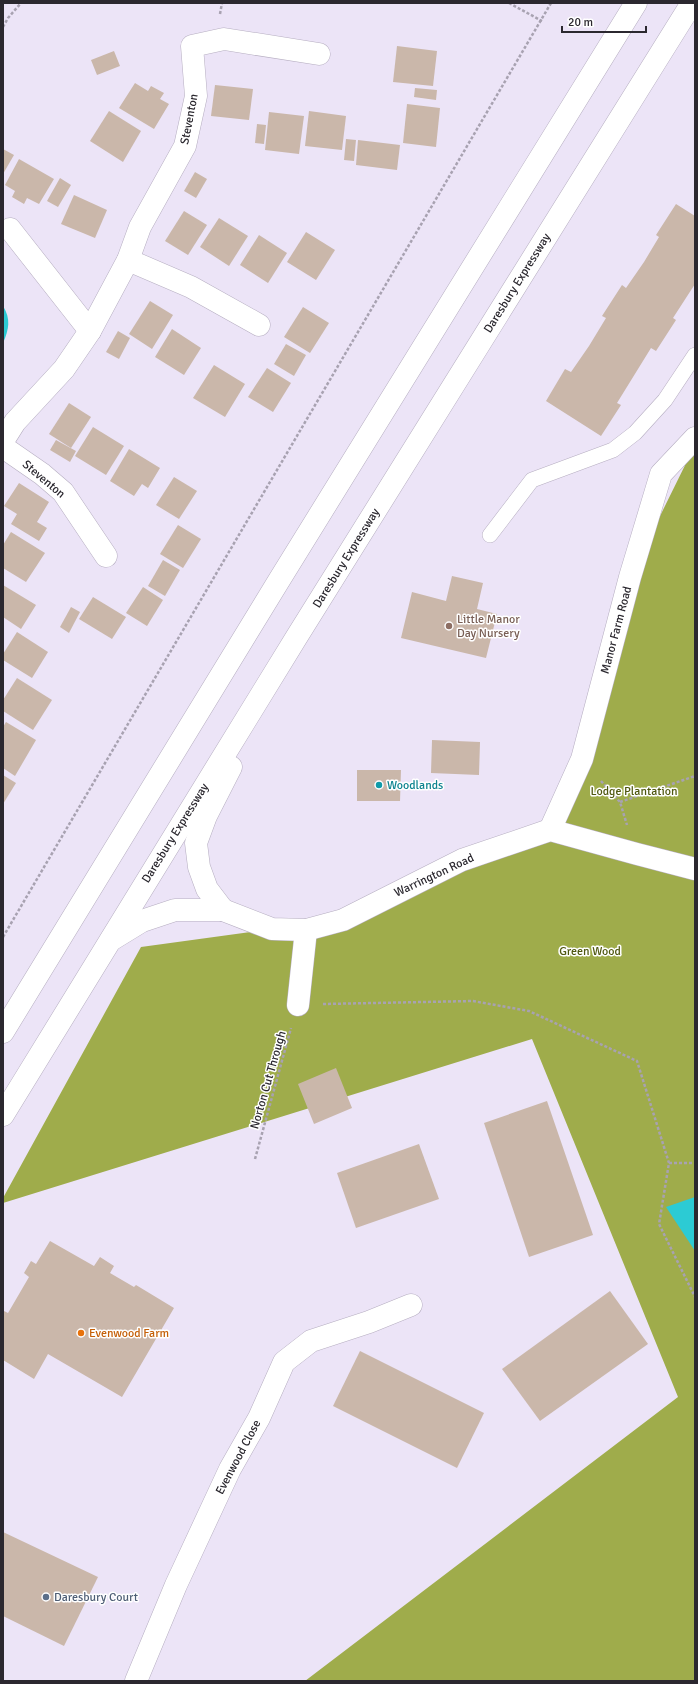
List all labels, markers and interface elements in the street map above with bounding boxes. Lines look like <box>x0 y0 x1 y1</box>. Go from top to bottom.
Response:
scale bar <box>562 8 646 34</box>
text: 20 m <box>568 15 593 30</box>
street label: Steventon <box>177 92 202 146</box>
street label: Daresbury Expressway <box>481 230 554 336</box>
street label: Steventon <box>19 457 68 502</box>
street label: Daresbury Expressway <box>310 505 383 611</box>
street label: Manor Farm Road <box>598 585 635 675</box>
place label: Little Manor Day Nursery <box>457 612 520 641</box>
marker: Little Manor Day Nursery <box>444 621 454 631</box>
place label: Woodlands <box>387 778 443 793</box>
street label: Daresbury Expressway <box>139 780 212 886</box>
marker: Woodlands <box>374 780 384 790</box>
park label: Lodge Plantation <box>590 784 678 799</box>
street label: Warrington Road <box>392 850 476 900</box>
park label: Green Wood <box>559 944 621 959</box>
street label: Norton Cut Through <box>247 1029 290 1131</box>
place label: Evenwood Farm <box>89 1326 169 1341</box>
marker: Evenwood Farm <box>76 1328 86 1338</box>
street label: Evenwood Close <box>212 1417 264 1497</box>
place label: Daresbury Court <box>54 1590 138 1605</box>
marker: Daresbury Court <box>41 1592 51 1602</box>

